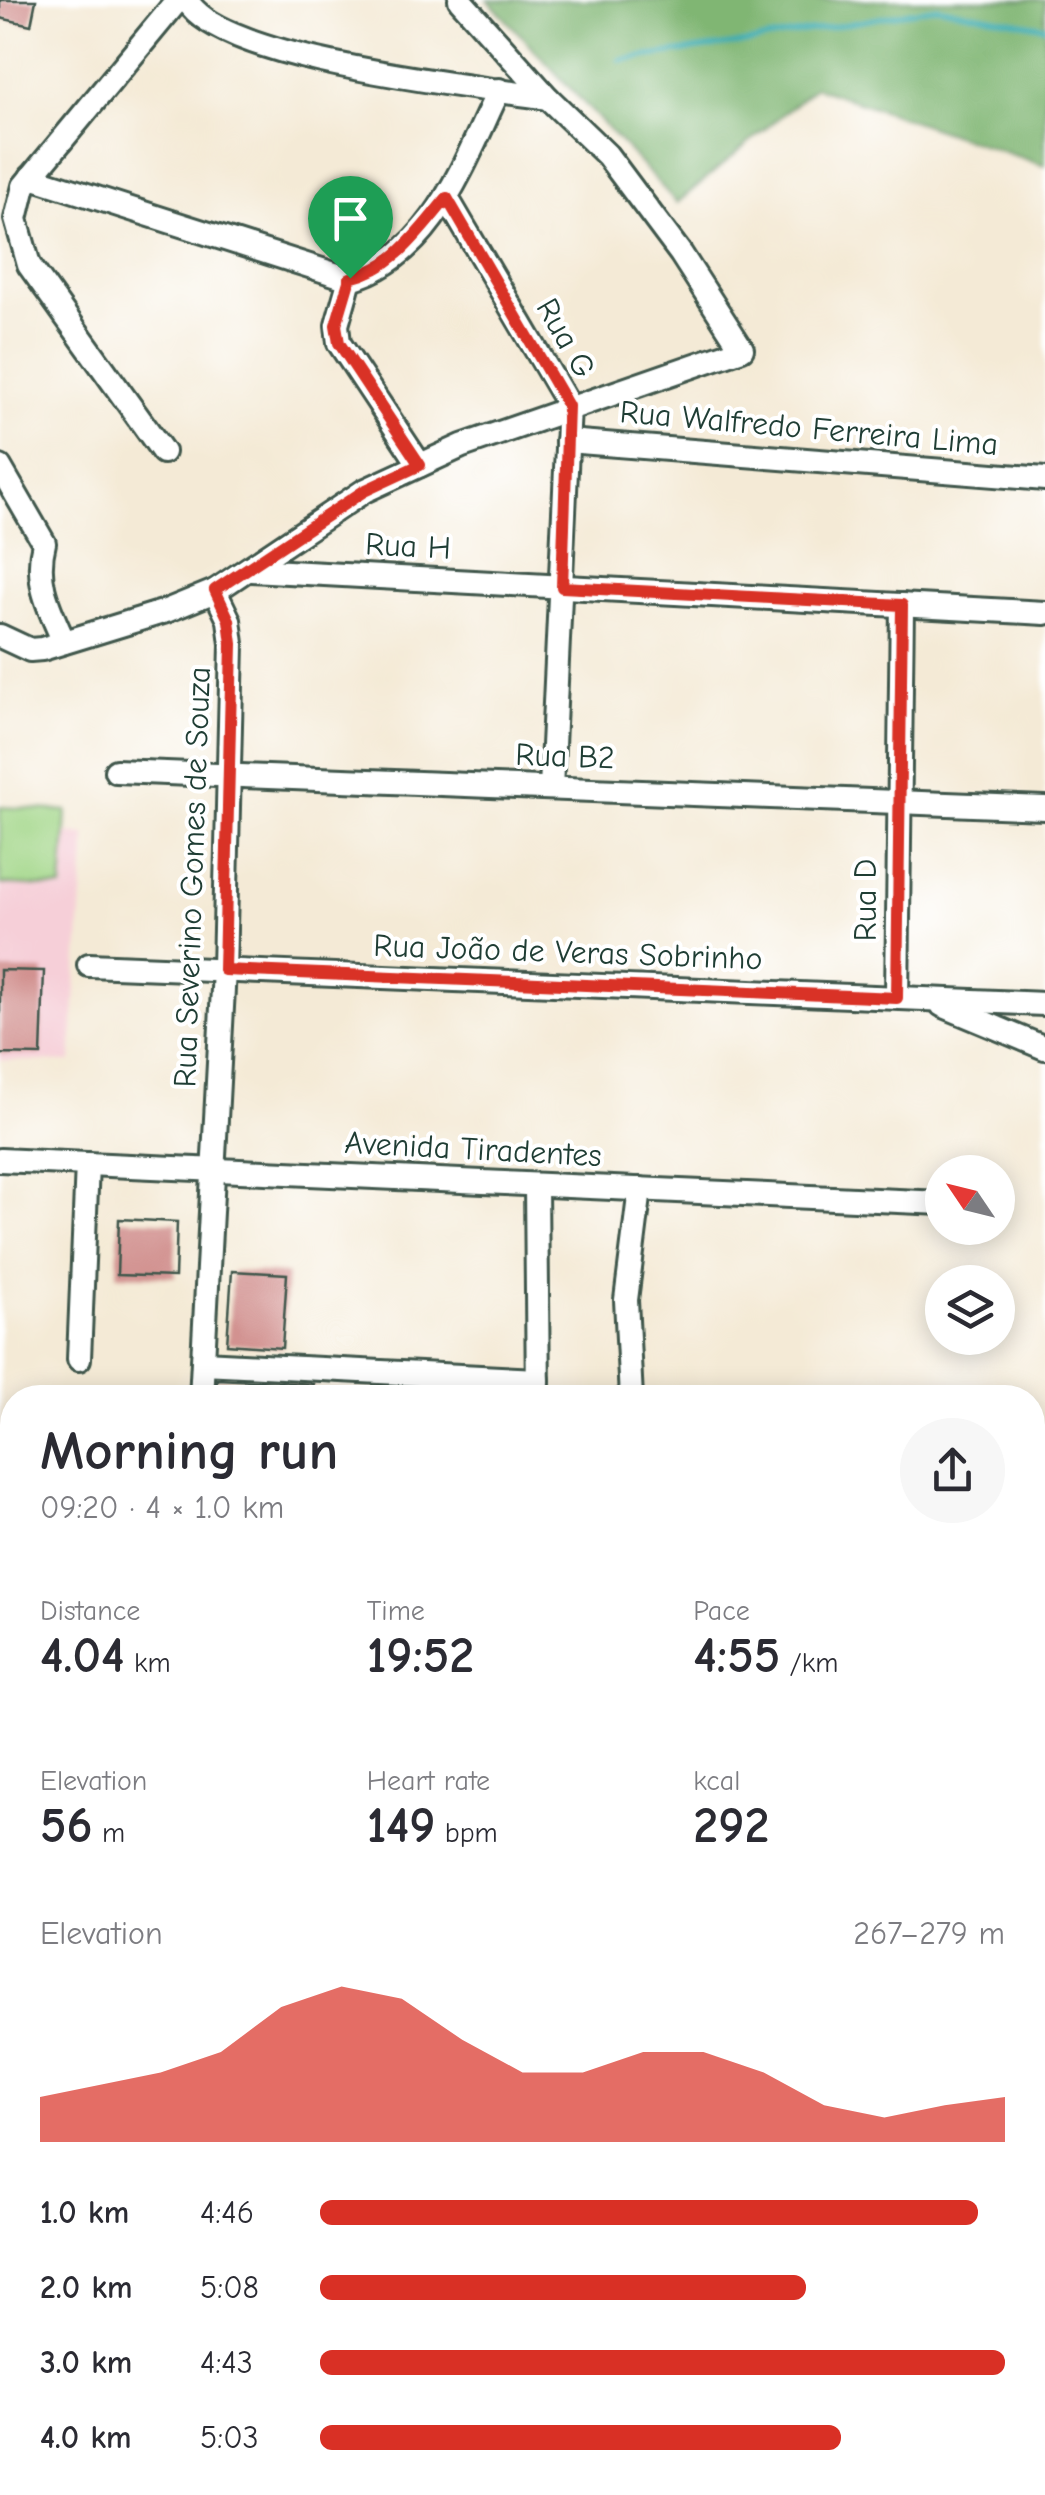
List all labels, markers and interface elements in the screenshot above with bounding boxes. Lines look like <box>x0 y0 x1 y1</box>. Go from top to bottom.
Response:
pin <box>308 176 393 279</box>
icon: arrive <box>323 191 378 246</box>
street label: Rua G <box>529 292 603 384</box>
street label: Rua Walfredo Ferreira Lima <box>618 393 1000 463</box>
street label: Rua H <box>364 525 452 567</box>
street label: Rua Severino Gomes de Souza <box>166 666 218 1088</box>
street label: Rua B2 <box>515 736 615 776</box>
street label: Rua D <box>847 859 884 941</box>
street label: Rua João de Veras Sobrinho <box>373 927 763 977</box>
street label: Avenida Tiradentes <box>344 1124 602 1174</box>
north arrow <box>925 1155 1015 1245</box>
map controls <box>925 1155 1015 1355</box>
button: layers <box>925 1265 1015 1355</box>
button: share <box>900 1418 1005 1523</box>
text: Morning run <box>40 1419 338 1483</box>
text: 09:20 · 4 × 1.0 km <box>40 1489 284 1526</box>
text: Distance <box>40 1595 140 1627</box>
text: Time <box>367 1595 425 1627</box>
text: Pace <box>693 1595 750 1627</box>
text: 4.04 <box>40 1627 125 1685</box>
text: 19:52 <box>367 1627 474 1685</box>
text: 4:55 <box>693 1627 780 1685</box>
text: km <box>125 1647 171 1679</box>
text: /km <box>780 1647 839 1679</box>
text: Elevation <box>40 1765 147 1797</box>
text: Heart rate <box>367 1765 490 1797</box>
text: kcal <box>693 1765 740 1797</box>
text: 56 <box>40 1797 93 1855</box>
text: 149 <box>367 1797 435 1855</box>
text: 292 <box>693 1797 769 1855</box>
text: m <box>93 1817 125 1849</box>
text: bpm <box>435 1817 498 1849</box>
text: Elevation <box>40 1915 163 1952</box>
text: 267–279 m <box>853 1915 1005 1952</box>
text: 1.0 km <box>40 2194 129 2231</box>
text: 4:46 <box>200 2194 254 2231</box>
text: 2.0 km <box>40 2269 132 2306</box>
text: 5:08 <box>200 2269 259 2306</box>
text: 3.0 km <box>40 2344 132 2381</box>
text: 4:43 <box>200 2344 253 2381</box>
text: 4.0 km <box>40 2419 132 2456</box>
text: 5:03 <box>200 2419 259 2456</box>

